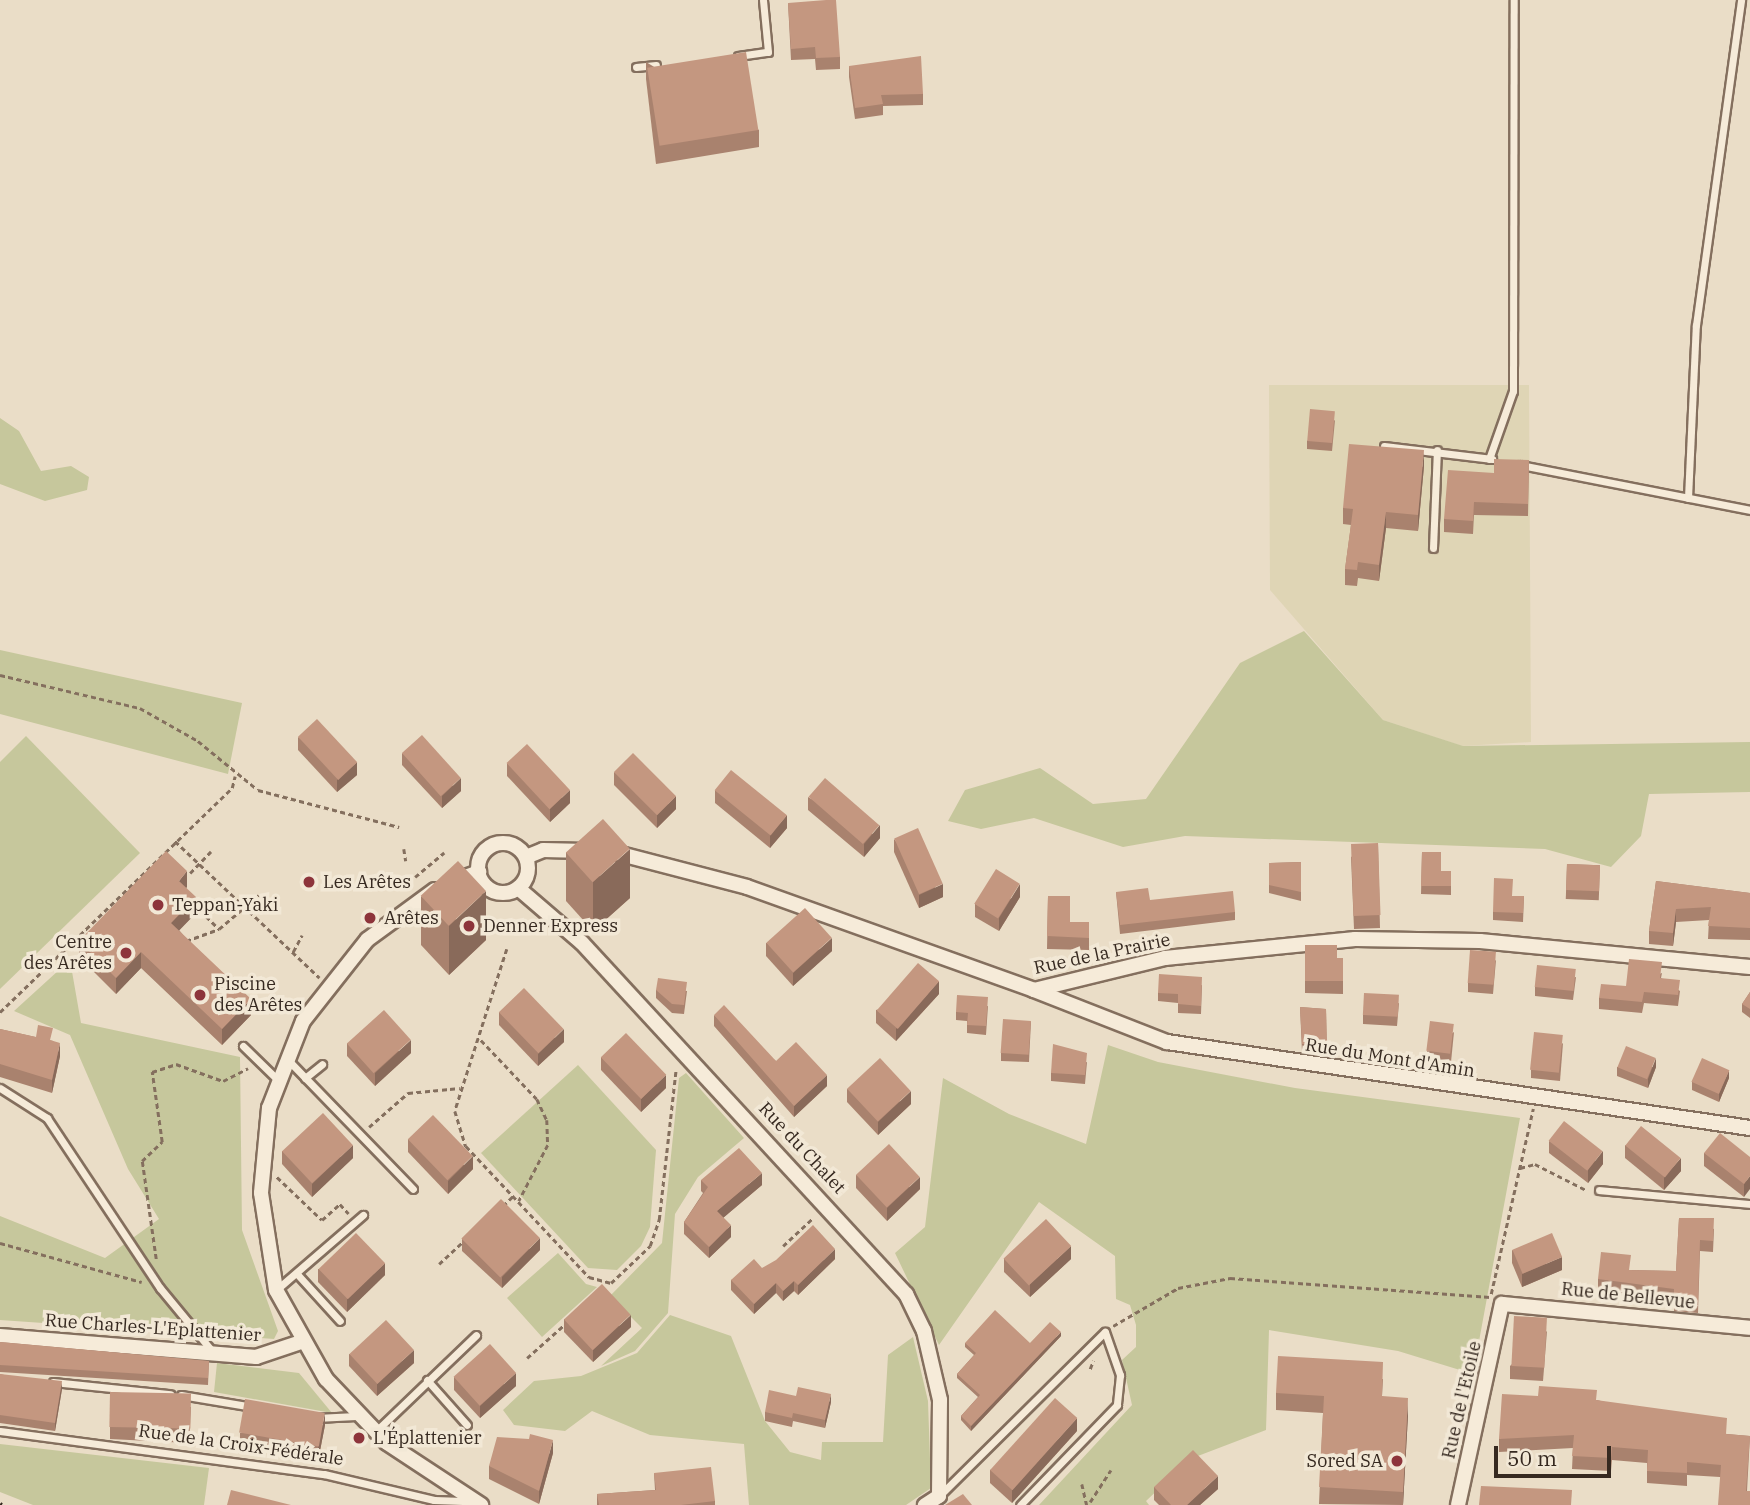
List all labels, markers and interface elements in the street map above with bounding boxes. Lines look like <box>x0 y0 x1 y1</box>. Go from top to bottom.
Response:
place label: Les Arêtes <box>323 871 411 893</box>
marker: Les Arêtes <box>301 874 317 890</box>
place label: Teppan-Yaki <box>172 894 278 916</box>
marker: Teppan-Yaki <box>150 897 166 913</box>
place label: Arêtes <box>384 907 439 929</box>
marker: Arêtes <box>362 910 378 926</box>
place label: Denner Express <box>483 915 618 937</box>
marker: Denner Express <box>461 918 477 934</box>
street label: Rue de la Prairie <box>1032 929 1172 979</box>
place label: Centre des Arêtes <box>24 932 112 974</box>
marker: Centre des Arêtes <box>118 945 134 961</box>
place label: Piscine des Arêtes <box>214 974 302 1016</box>
marker: Piscine des Arêtes <box>192 987 208 1003</box>
street label: Rue du Mont d'Amin <box>1304 1034 1476 1082</box>
street label: Rue du Chalet <box>754 1098 850 1198</box>
street label: Rue de Bellevue <box>1560 1278 1696 1314</box>
street label: Rue Charles-L'Eplattenier <box>44 1310 262 1346</box>
street label: Rue de l'Etoile <box>1438 1339 1486 1461</box>
street label: Rue de la Croix-Fédérale <box>137 1420 345 1470</box>
place label: L'Éplattenier <box>373 1427 481 1449</box>
marker: L'Éplattenier <box>351 1430 367 1446</box>
scale bar <box>1498 1432 1615 1476</box>
text: 50 m <box>1507 1444 1557 1472</box>
place label: Sored SA <box>1307 1450 1383 1472</box>
marker: Sored SA <box>1389 1453 1405 1469</box>

